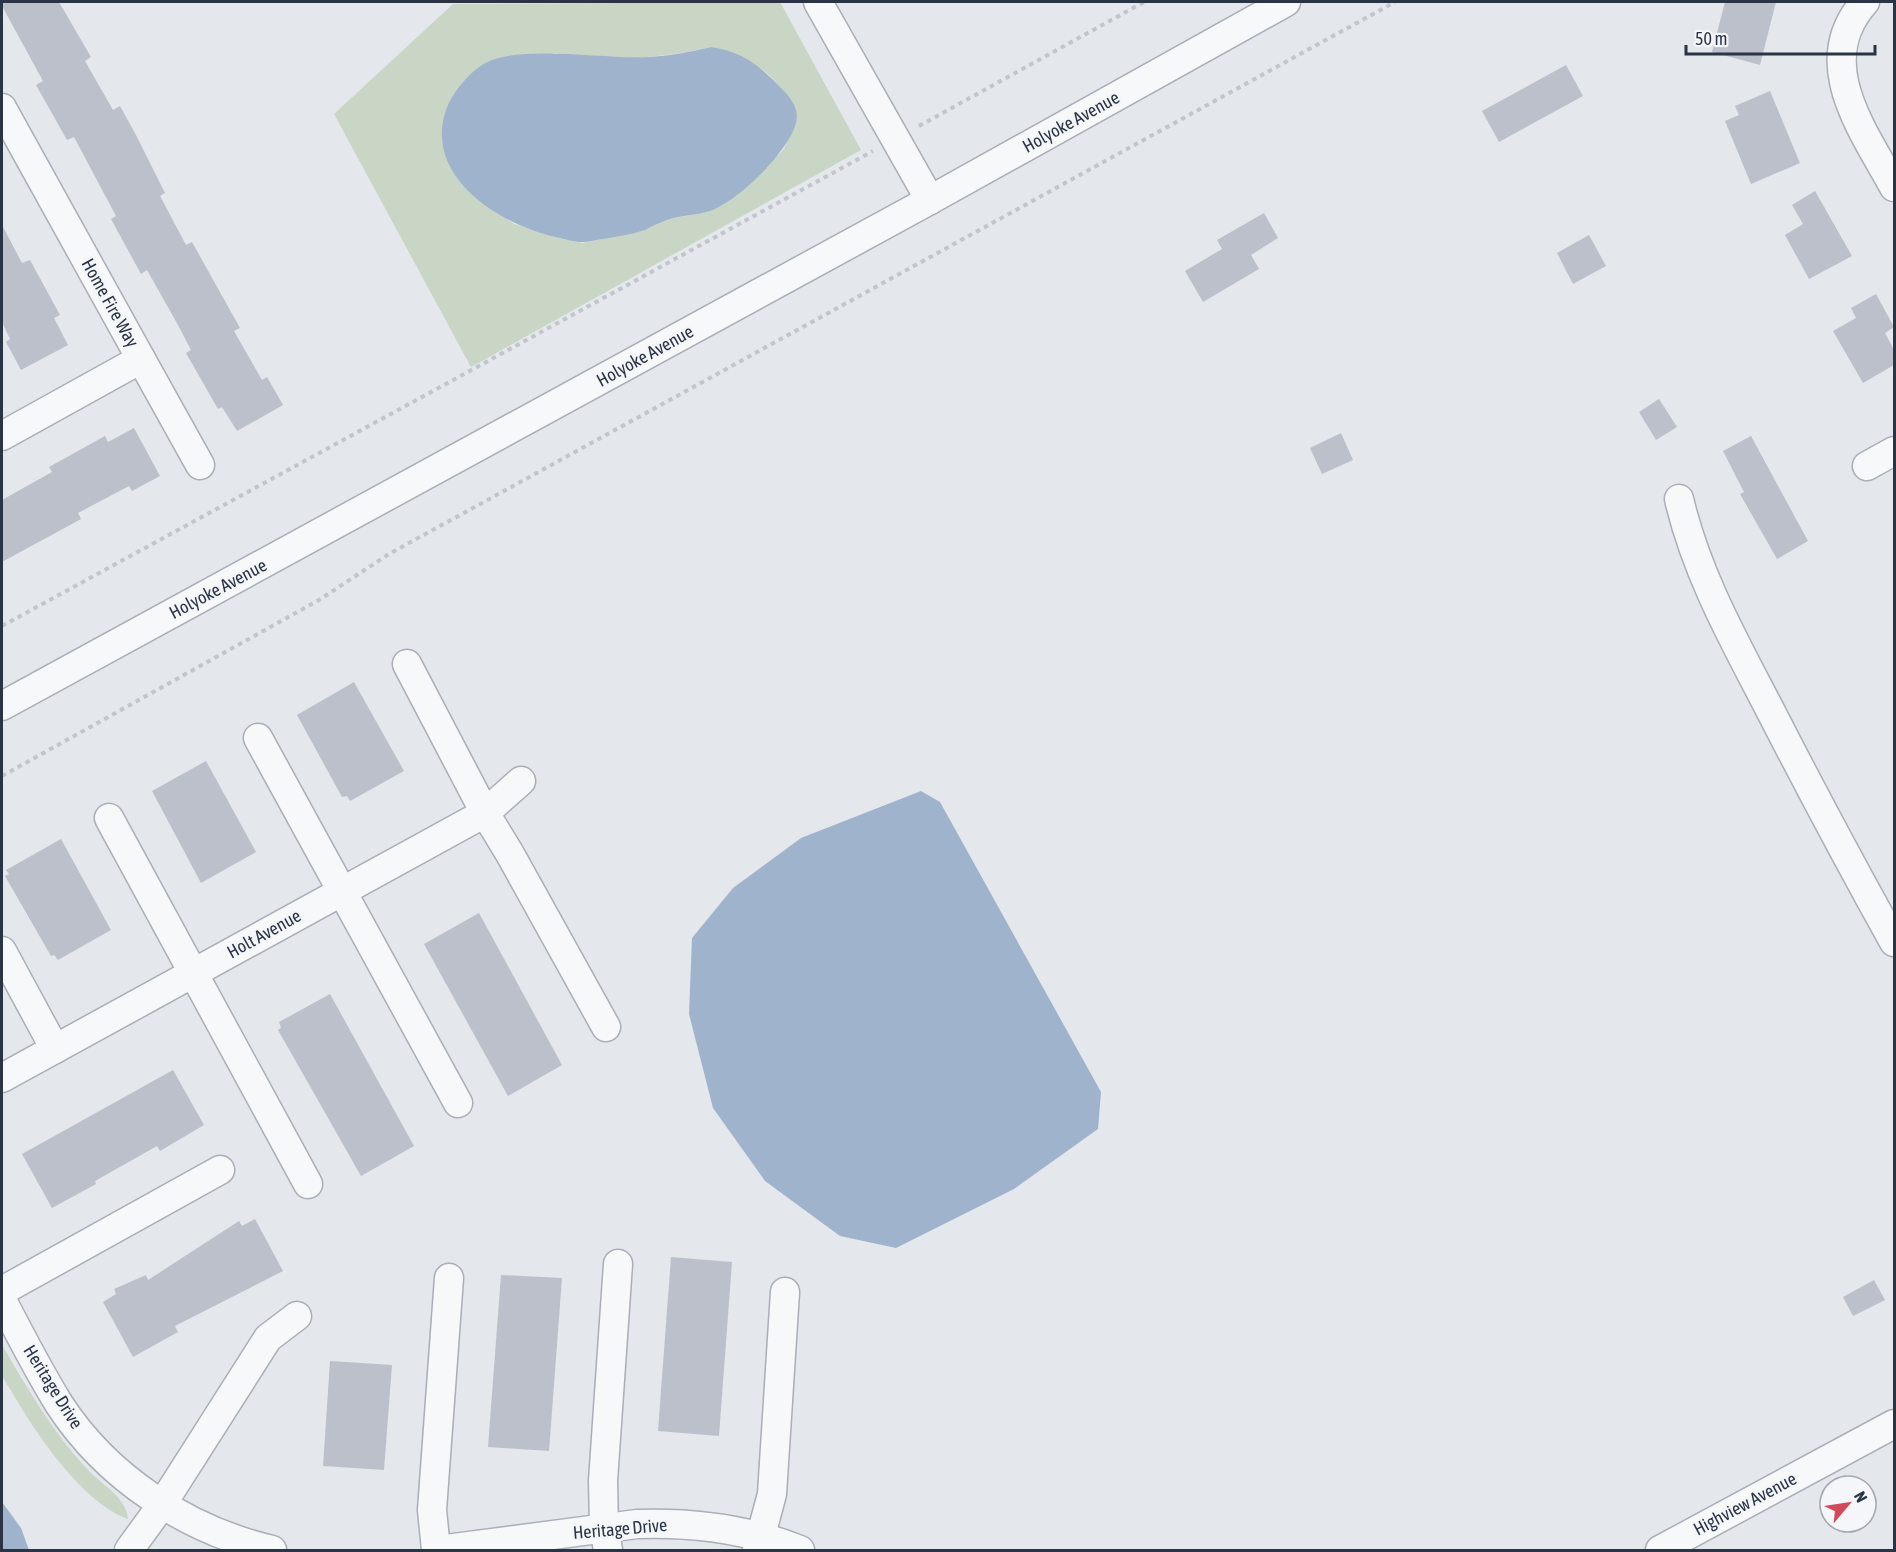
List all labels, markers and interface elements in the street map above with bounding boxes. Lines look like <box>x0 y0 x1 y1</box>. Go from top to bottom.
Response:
scale bar <box>1686 18 1875 56</box>
text: 50 m <box>1695 28 1727 49</box>
street label: Holyoke Avenue <box>1019 86 1123 157</box>
street label: Home Fire Way <box>77 255 143 351</box>
street label: Holyoke Avenue <box>593 320 697 391</box>
street label: Holyoke Avenue <box>165 554 270 623</box>
street label: Holt Avenue <box>223 905 304 962</box>
street label: Heritage Drive <box>19 1341 87 1432</box>
street label: Highview Avenue <box>1690 1468 1800 1540</box>
north arrow <box>1818 1474 1878 1534</box>
text: N <box>1851 1488 1871 1505</box>
street label: Heritage Drive <box>572 1514 668 1543</box>

